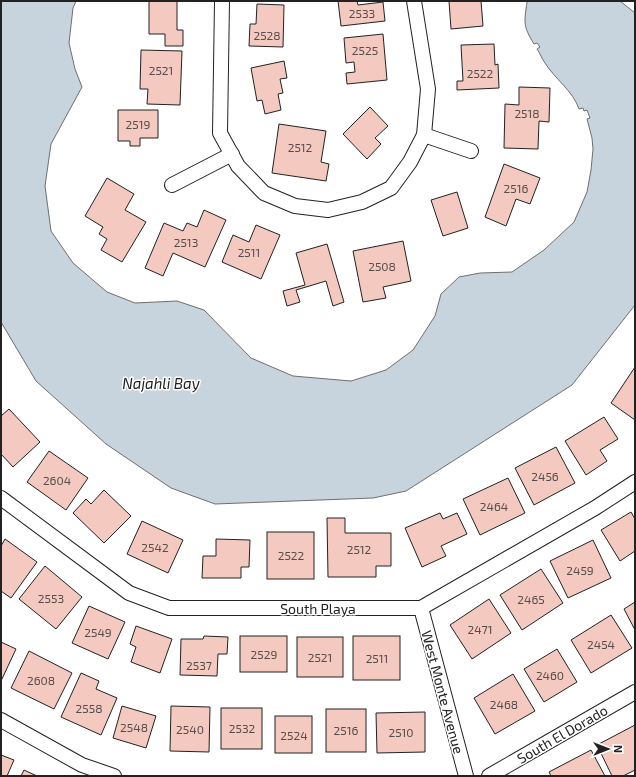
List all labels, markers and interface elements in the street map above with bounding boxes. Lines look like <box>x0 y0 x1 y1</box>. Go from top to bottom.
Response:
house number: 2533 <box>349 6 375 20</box>
house number: 2528 <box>253 28 281 42</box>
house number: 2525 <box>352 43 378 57</box>
house number: 2521 <box>149 63 173 77</box>
house number: 2522 <box>467 66 494 80</box>
house number: 2518 <box>514 106 540 120</box>
house number: 2519 <box>126 117 151 131</box>
house number: 2512 <box>288 140 313 154</box>
house number: 2516 <box>504 181 529 195</box>
house number: 2513 <box>174 235 198 249</box>
house number: 2511 <box>238 245 260 259</box>
house number: 2508 <box>368 259 396 273</box>
water label: Najahli Bay <box>122 374 200 393</box>
house number: 2456 <box>531 469 559 483</box>
house number: 2604 <box>43 473 71 487</box>
house number: 2464 <box>480 499 508 513</box>
house number: 2542 <box>141 540 169 554</box>
house number: 2512 <box>347 542 372 556</box>
house number: 2522 <box>278 548 305 562</box>
house number: 2459 <box>566 563 594 577</box>
house number: 2553 <box>38 591 64 605</box>
house number: 2465 <box>517 592 545 606</box>
street label: South Playa <box>280 600 356 617</box>
house number: 2471 <box>467 622 493 636</box>
house number: 2549 <box>84 625 112 639</box>
street label: West Monte Avenue <box>418 628 468 756</box>
house number: 2454 <box>587 637 615 651</box>
house number: 2529 <box>251 647 278 661</box>
house number: 2521 <box>308 650 332 664</box>
house number: 2511 <box>366 651 388 665</box>
house number: 2537 <box>186 658 212 672</box>
house number: 2460 <box>536 668 564 682</box>
house number: 2608 <box>27 673 55 687</box>
house number: 2468 <box>490 697 518 711</box>
house number: 2558 <box>76 701 102 715</box>
street label: South El Dorado <box>514 701 610 767</box>
house number: 2548 <box>120 720 148 734</box>
house number: 2532 <box>229 721 256 735</box>
house number: 2540 <box>176 722 204 736</box>
house number: 2516 <box>334 723 359 737</box>
house number: 2510 <box>388 725 414 739</box>
house number: 2524 <box>280 728 308 742</box>
north arrow <box>588 729 628 769</box>
text: N <box>612 745 625 753</box>

